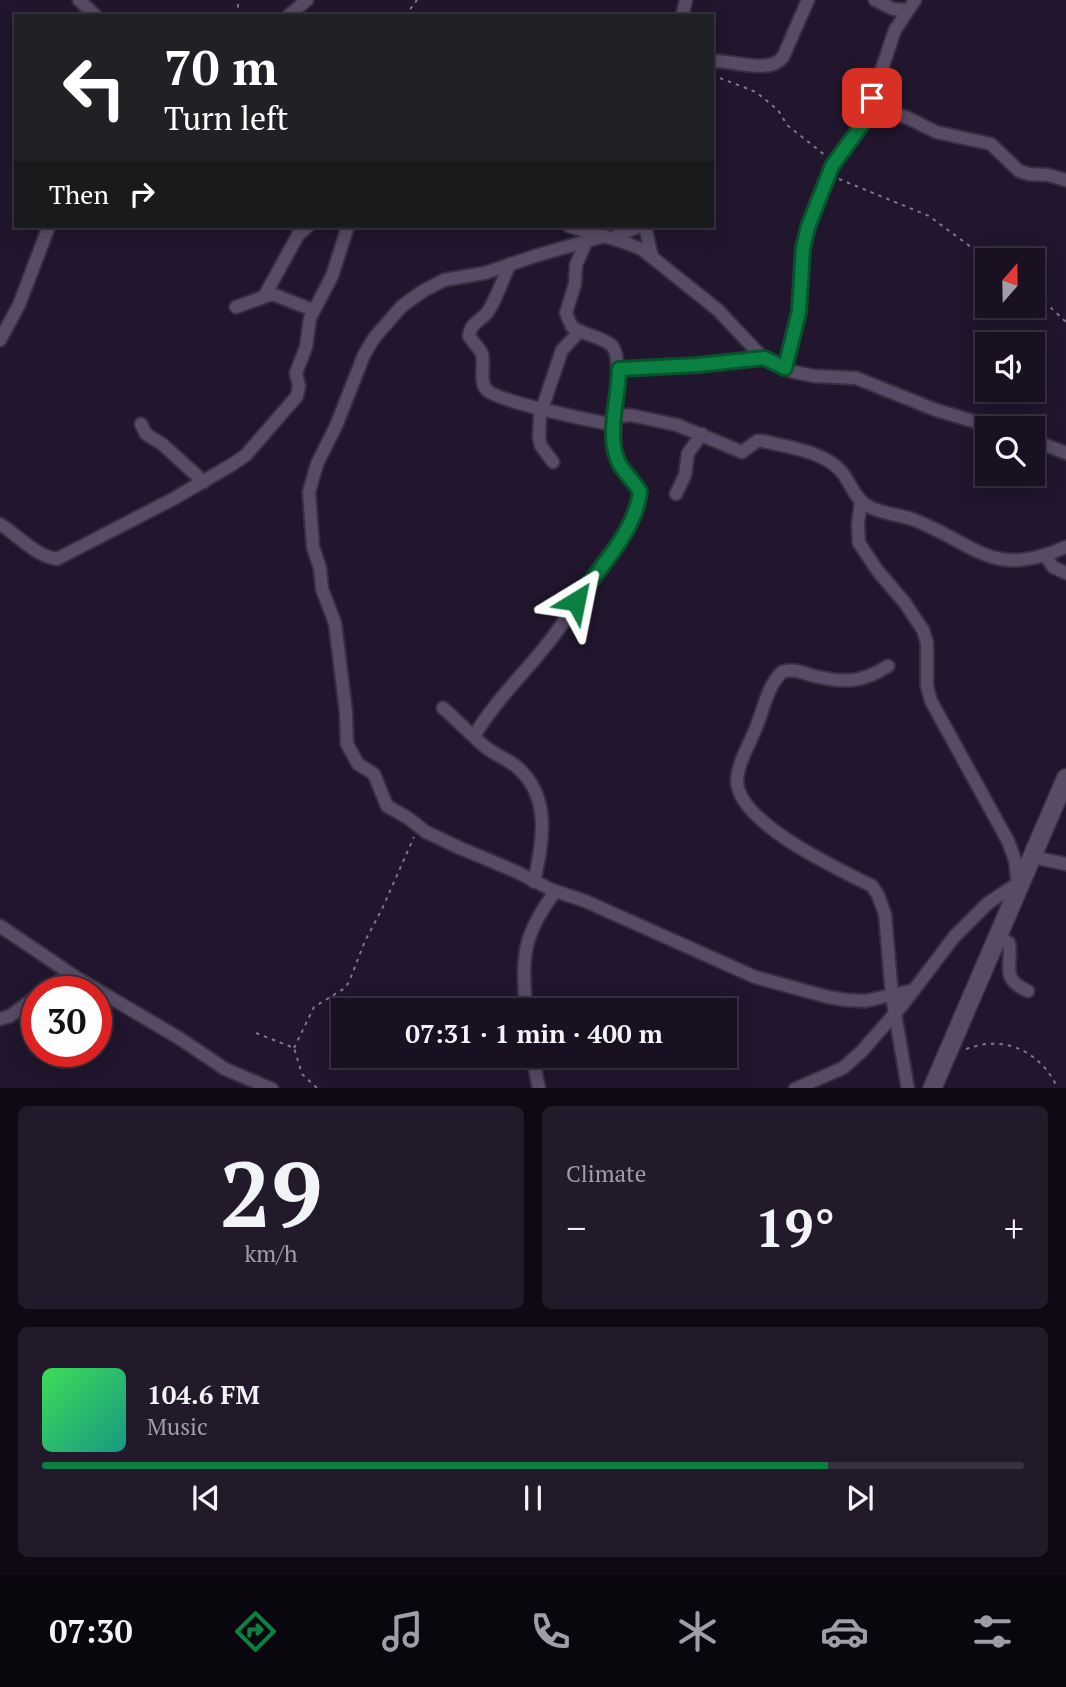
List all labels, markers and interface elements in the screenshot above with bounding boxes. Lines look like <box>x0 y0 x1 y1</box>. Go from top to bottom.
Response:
text: 70 m <box>164 34 278 99</box>
icon: left <box>49 42 140 133</box>
pin <box>842 68 902 128</box>
icon: arrive <box>853 79 891 117</box>
text: Turn left <box>164 97 288 139</box>
icon: right <box>123 175 161 213</box>
text: Then <box>49 177 109 211</box>
north arrow <box>975 248 1045 318</box>
map controls <box>975 248 1045 486</box>
button: sound <box>975 332 1045 402</box>
button: search <box>975 416 1045 486</box>
position arrow <box>539 564 613 638</box>
speed limit sign: 30 <box>21 976 112 1067</box>
text: 07:31 · 1 min · 400 m <box>405 1016 663 1050</box>
text: 29 <box>220 1132 322 1253</box>
text: Climate <box>566 1158 646 1189</box>
text: 19° <box>755 1193 835 1262</box>
text: − <box>566 1203 586 1253</box>
text: + <box>1004 1203 1024 1253</box>
text: km/h <box>244 1238 298 1269</box>
text: 104.6 FM <box>147 1377 260 1411</box>
text: Music <box>147 1411 208 1442</box>
icon: previous <box>187 1479 225 1517</box>
icon: pause <box>514 1479 552 1517</box>
icon: next <box>841 1479 879 1517</box>
icon: directions <box>231 1607 280 1656</box>
icon: music <box>378 1607 427 1656</box>
icon: phone <box>526 1607 575 1656</box>
icon: climate <box>673 1607 722 1656</box>
icon: car <box>820 1607 869 1656</box>
icon: filters <box>968 1607 1017 1656</box>
text: 07:30 <box>49 1610 132 1652</box>

